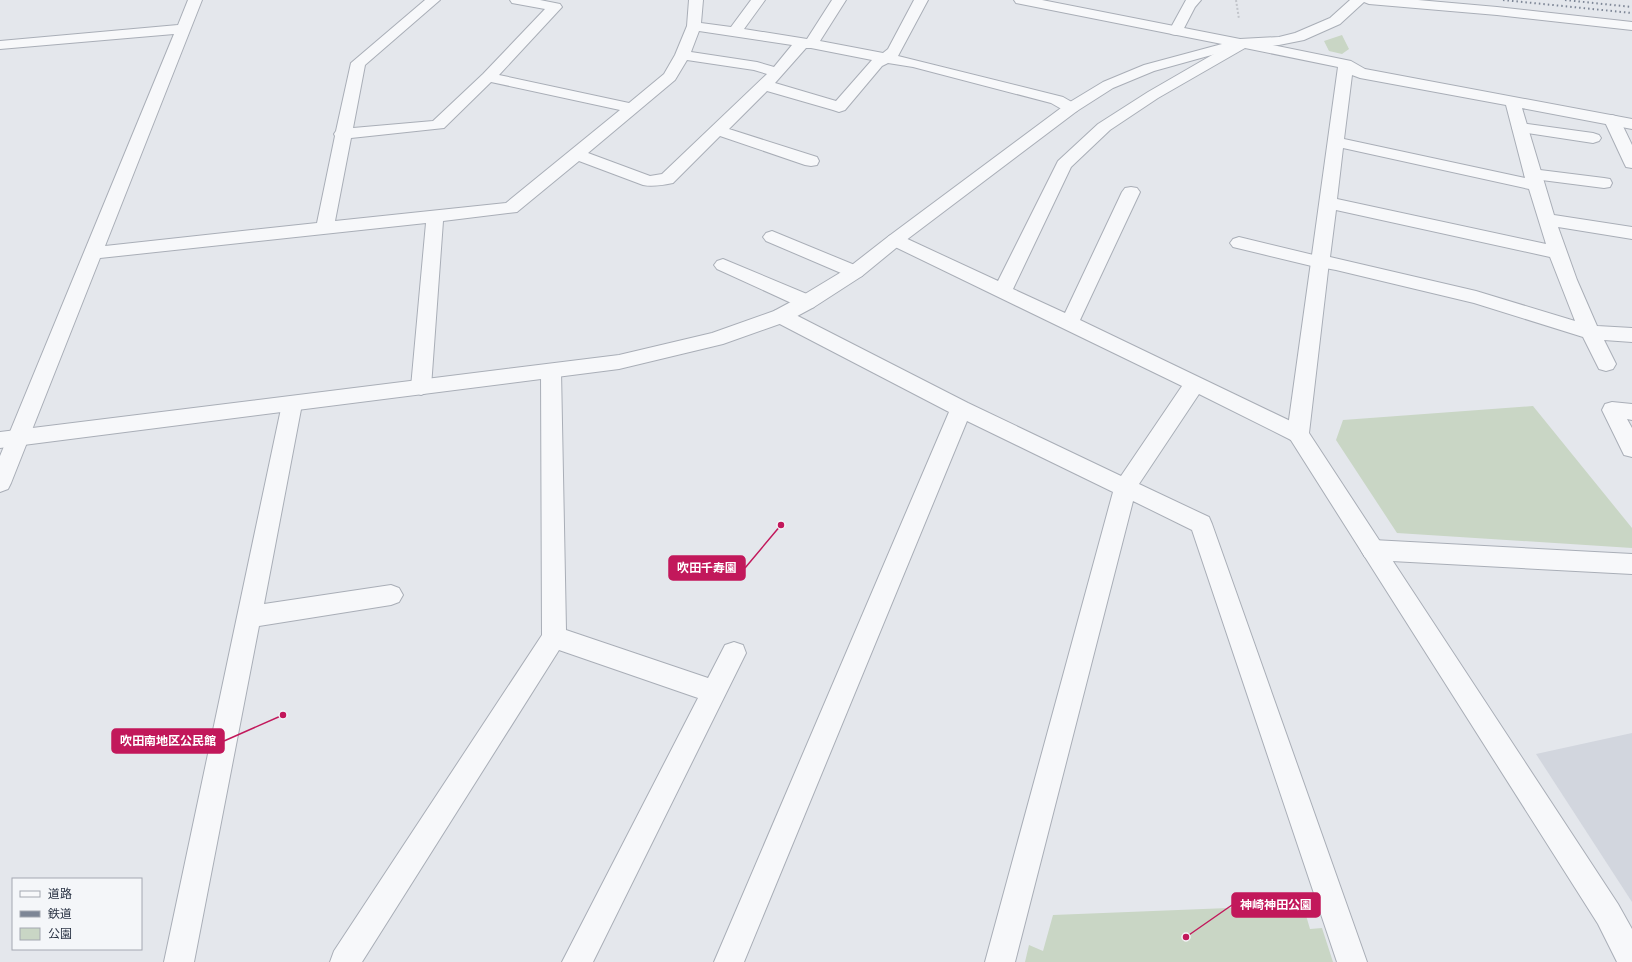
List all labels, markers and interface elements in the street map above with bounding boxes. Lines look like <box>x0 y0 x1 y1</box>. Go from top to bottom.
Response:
callout: 吹田千寿園 <box>669 556 745 580</box>
text: 吹田千寿園 <box>677 560 737 577</box>
callout: 吹田南地区公民館 <box>112 729 224 753</box>
text: 吹田南地区公民館 <box>120 733 216 750</box>
legend <box>12 878 142 950</box>
text: 道路 <box>48 886 72 903</box>
callout: 神崎神田公園 <box>1232 893 1320 917</box>
text: 神崎神田公園 <box>1240 897 1312 914</box>
text: 鉄道 <box>48 906 72 923</box>
text: 公園 <box>48 926 72 943</box>

